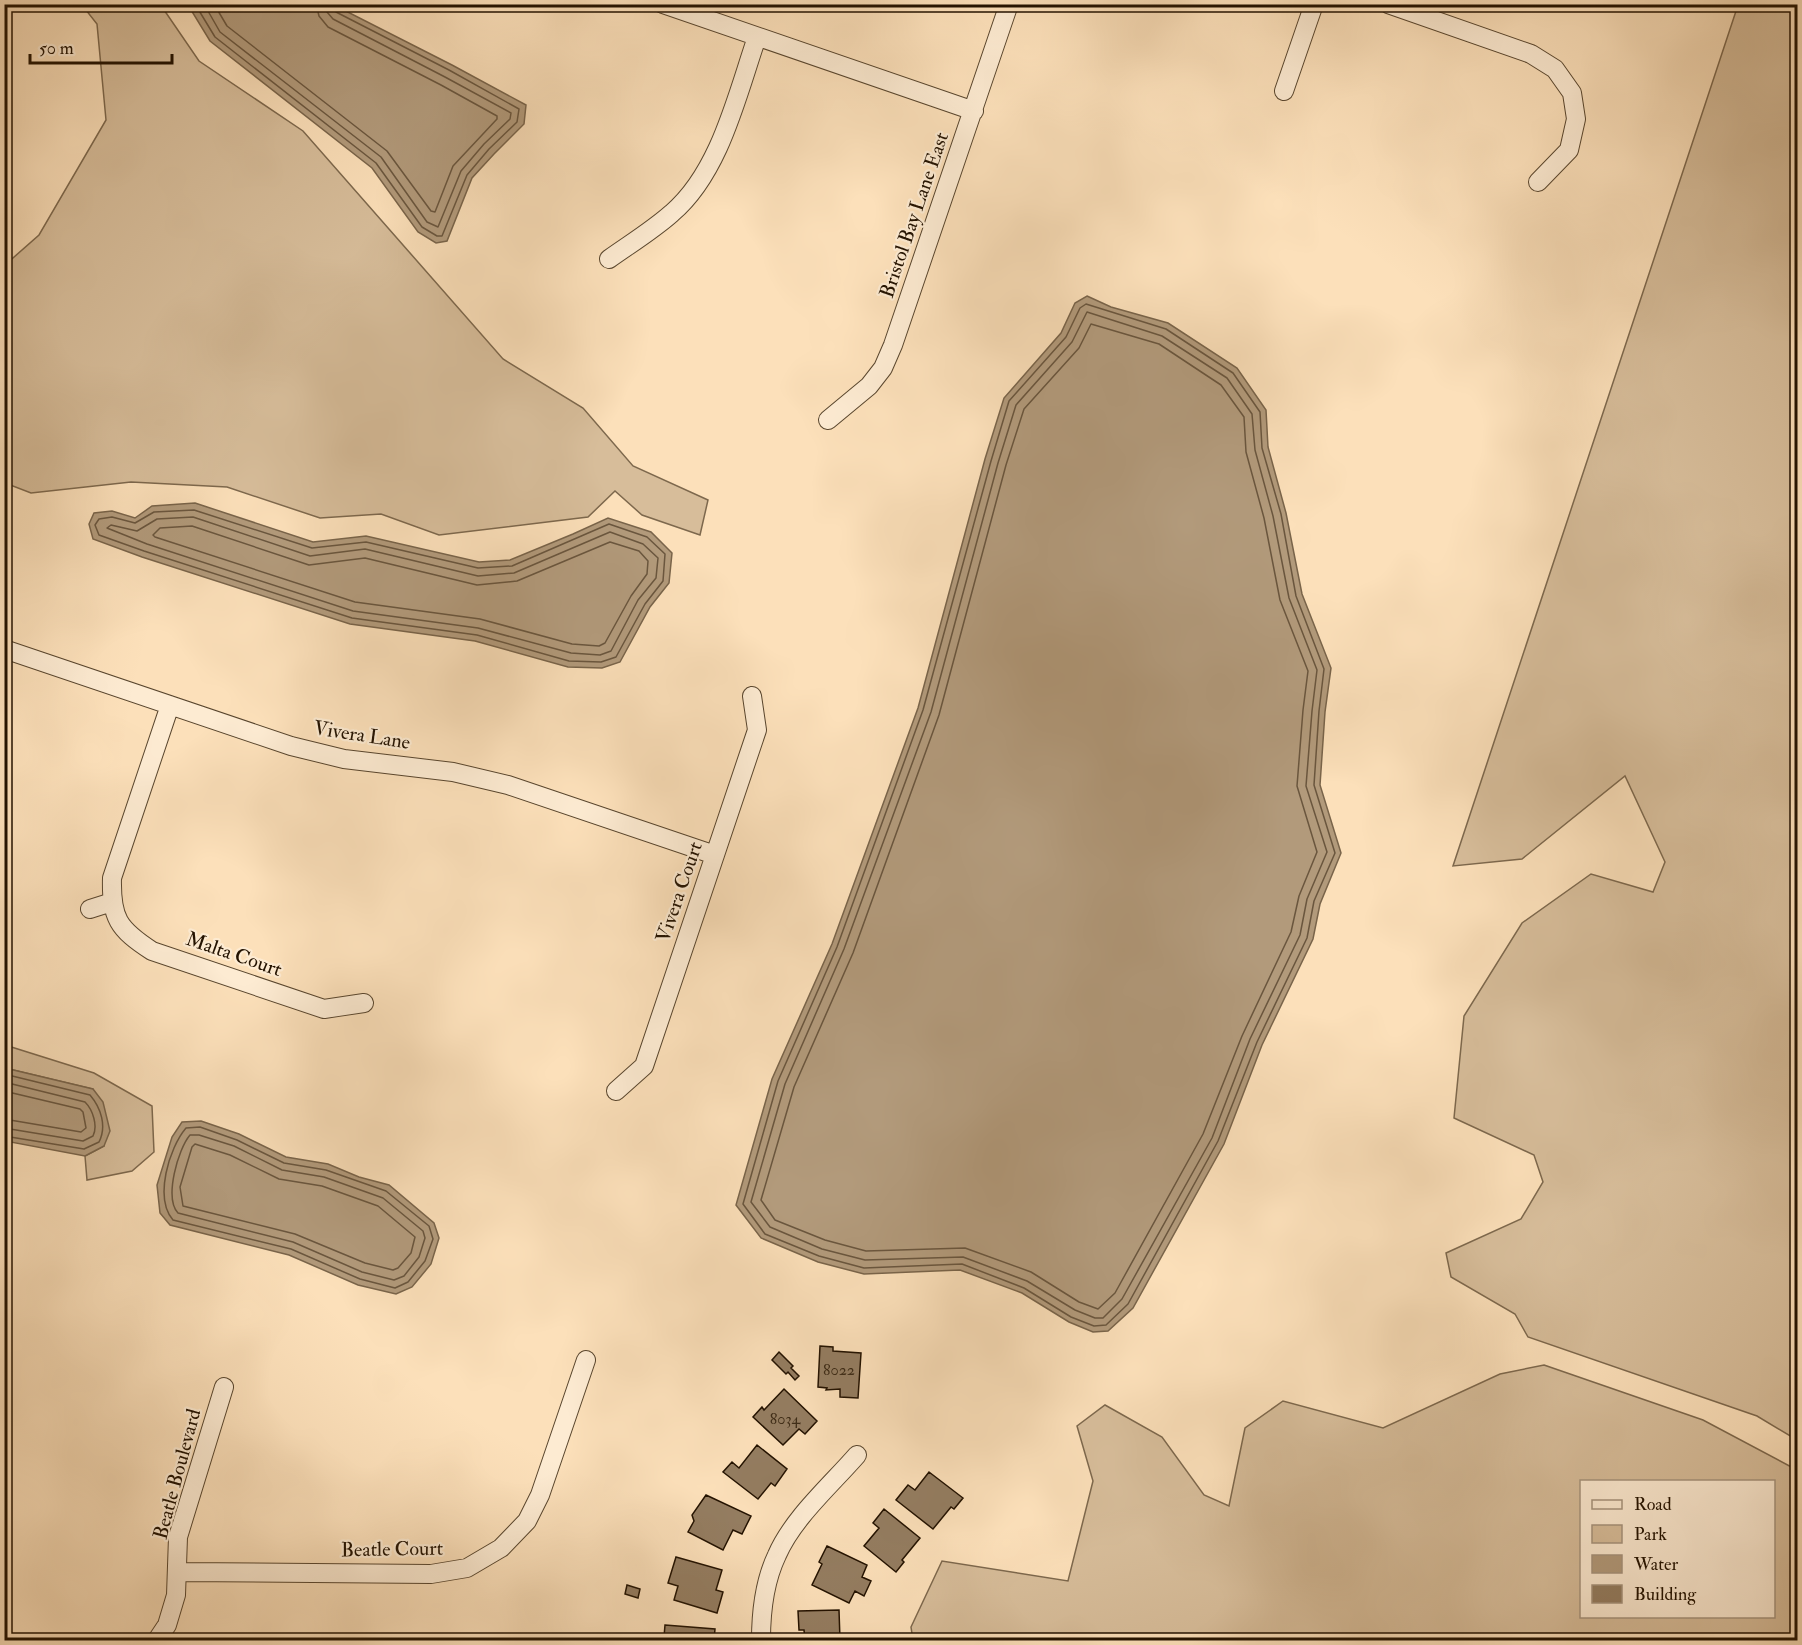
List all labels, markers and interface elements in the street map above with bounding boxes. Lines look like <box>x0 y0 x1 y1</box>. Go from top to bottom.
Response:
scale bar <box>30 27 172 65</box>
text: 50 m <box>39 37 74 60</box>
street label: Bristol Bay Lane East <box>874 128 954 301</box>
street label: Vivera Lane <box>312 715 412 755</box>
street label: Vivera Court <box>650 838 708 946</box>
street label: Malta Court <box>183 926 286 982</box>
house number: 8022 <box>823 1360 855 1380</box>
street label: Beatle Boulevard <box>148 1406 206 1542</box>
house number: 8034 <box>770 1409 802 1429</box>
legend <box>1580 1480 1775 1618</box>
text: Road <box>1634 1493 1672 1516</box>
text: Park <box>1634 1523 1667 1546</box>
street label: Beatle Court <box>341 1536 444 1562</box>
text: Water <box>1633 1553 1678 1576</box>
text: Building <box>1634 1583 1697 1606</box>

